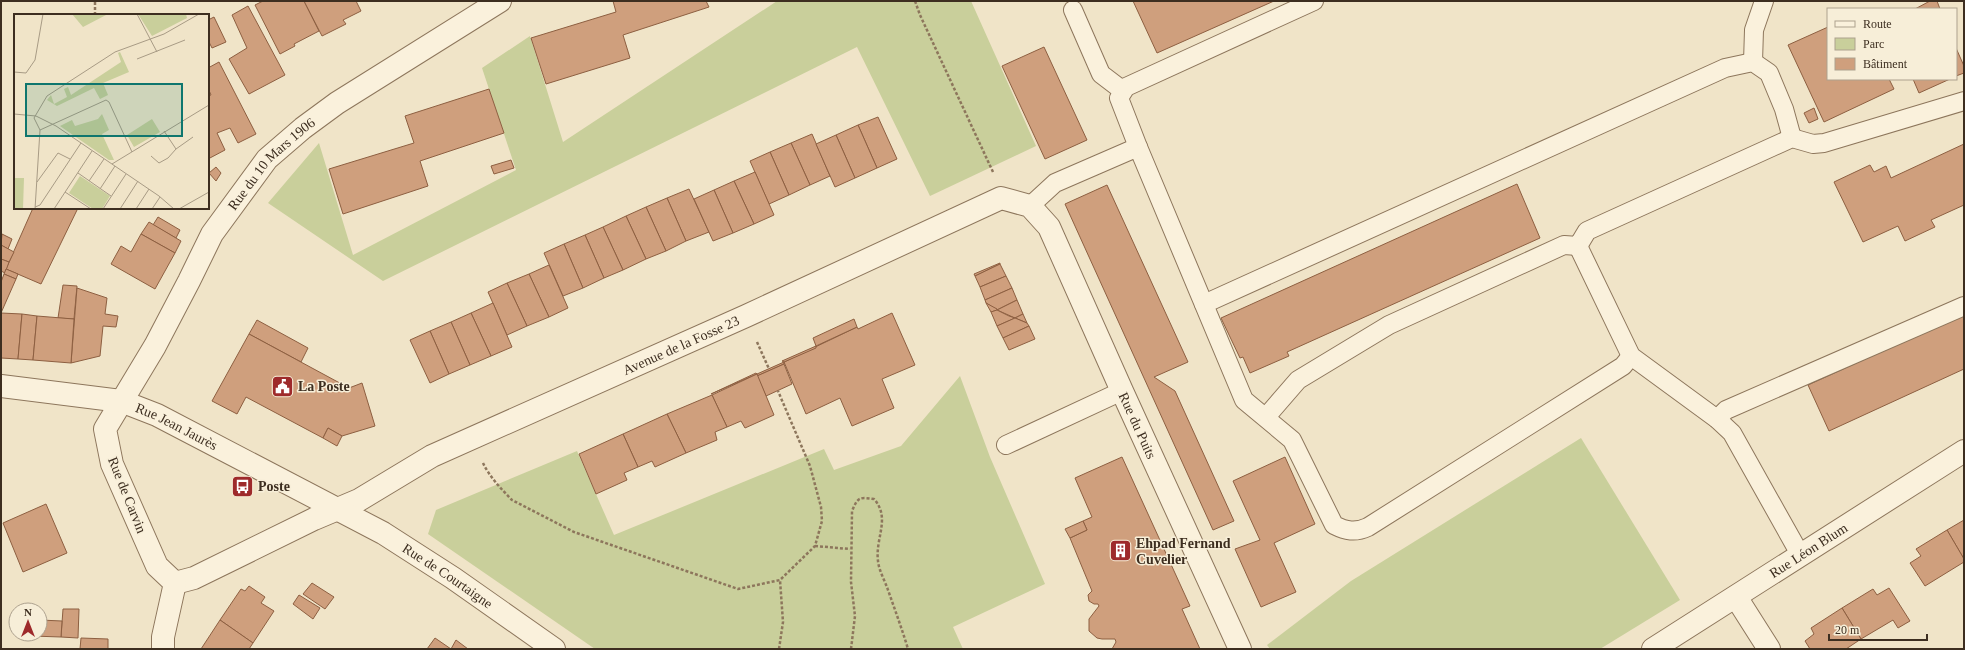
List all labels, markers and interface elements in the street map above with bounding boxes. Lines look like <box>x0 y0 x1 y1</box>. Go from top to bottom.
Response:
legend <box>1827 8 1957 80</box>
inset map <box>14 14 209 209</box>
text: Route <box>1863 17 1892 31</box>
text: Parc <box>1863 37 1884 51</box>
text: Bâtiment <box>1863 57 1908 71</box>
street label: Rue du 10 Mars 1906 <box>225 114 318 213</box>
street label: Avenue de la Fosse 23 <box>620 313 741 377</box>
public building icon: La Poste <box>269 373 295 399</box>
place label: La Poste <box>298 379 350 394</box>
street label: Rue du Puits <box>1116 390 1159 461</box>
street label: Rue Jean Jaurès <box>134 400 220 453</box>
street label: Rue de Carvin <box>105 455 149 535</box>
bus stop icon: Poste <box>229 473 255 499</box>
place label: Poste <box>258 479 290 494</box>
street label: Rue Léon Blum <box>1766 520 1850 581</box>
place label: Ehpad Fernand Cuvelier <box>1136 536 1231 567</box>
building icon: Ehpad Fernand Cuvelier <box>1107 538 1133 564</box>
street label: Rue de Courtaigne <box>400 540 496 611</box>
north arrow <box>8 602 48 642</box>
text: N <box>24 606 32 618</box>
scale bar <box>1829 616 1927 642</box>
text: 20 m <box>1835 623 1860 637</box>

